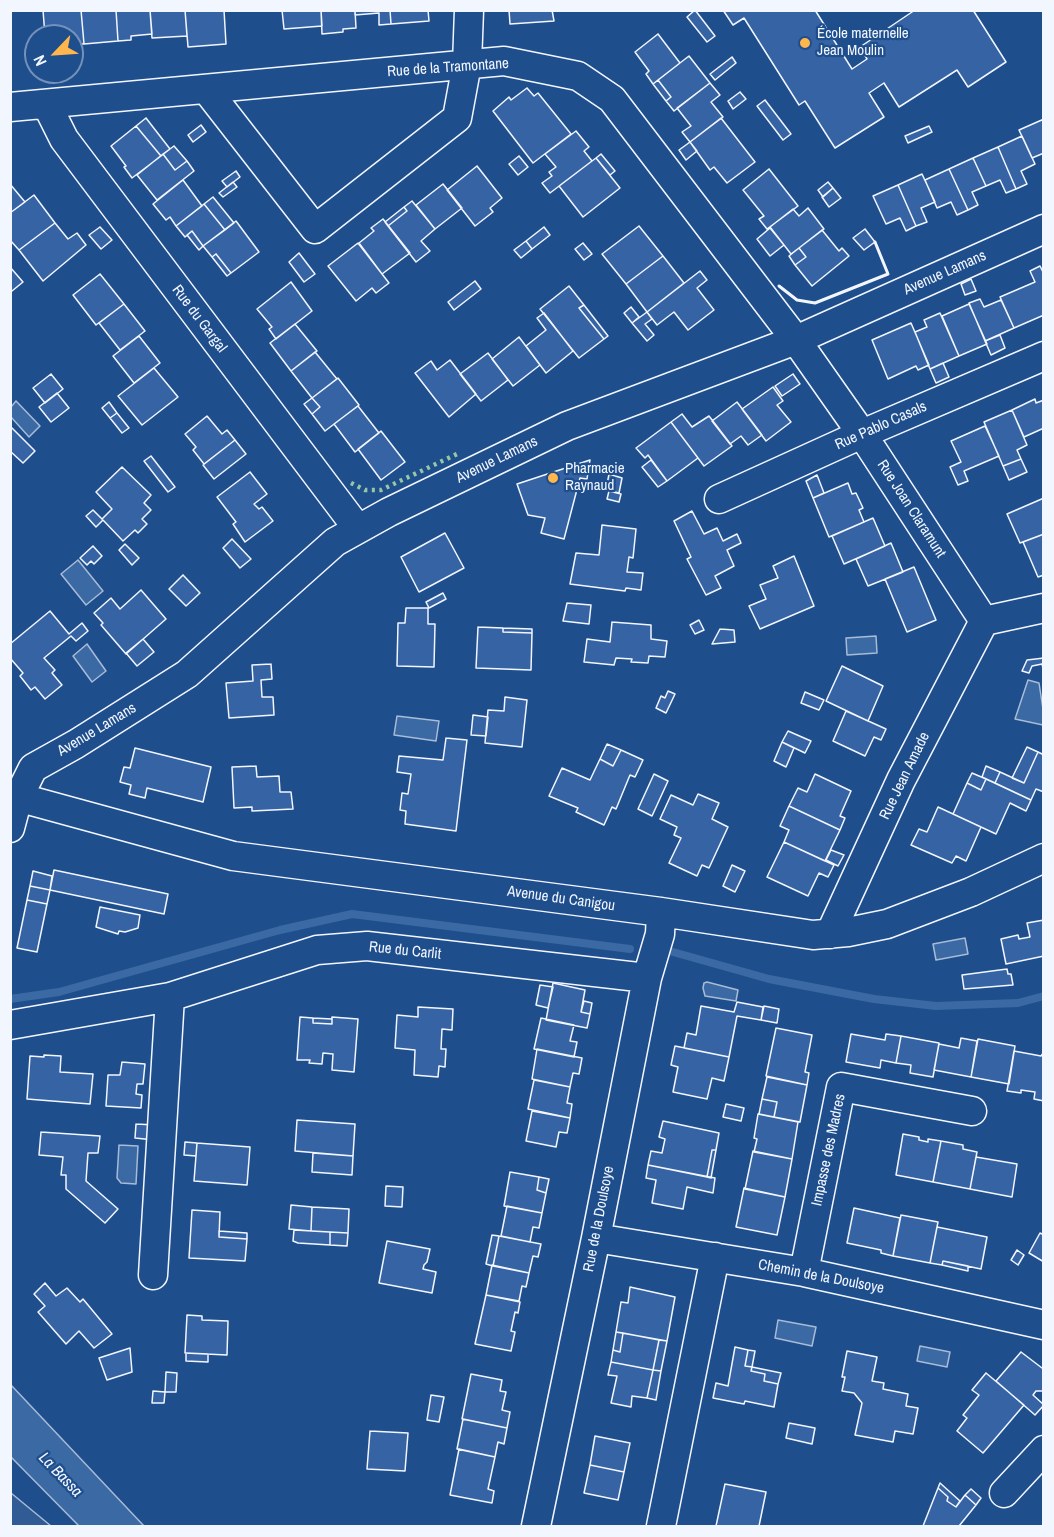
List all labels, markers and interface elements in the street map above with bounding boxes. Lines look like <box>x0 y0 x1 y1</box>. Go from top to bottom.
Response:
north arrow <box>24 24 84 84</box>
place label: École maternelle Jean Moulin <box>817 25 909 60</box>
marker: École maternelle Jean Moulin <box>798 36 812 50</box>
text: N <box>28 52 51 70</box>
street label: Rue de la Tramontane <box>387 55 509 81</box>
street label: Avenue Lamans <box>901 247 989 299</box>
street label: Rue du Gargal <box>168 282 230 356</box>
street label: Rue Pablo Casals <box>832 398 930 454</box>
street label: Avenue Lamans <box>453 432 541 488</box>
street label: Rue Joan Claramunt <box>873 457 949 561</box>
place label: Pharmacie Raynaud <box>565 460 624 495</box>
marker: Pharmacie Raynaud <box>546 471 560 485</box>
street label: Avenue Lamans <box>54 699 140 761</box>
street label: Rue Jean Amade <box>876 729 934 823</box>
street label: Avenue du Canigou <box>506 883 616 915</box>
street label: Rue du Carlit <box>368 938 442 964</box>
street label: Impasse des Madres <box>808 1092 850 1208</box>
street label: Rue de la Doulsoye <box>580 1165 618 1273</box>
street label: Chemin de la Doulsoye <box>757 1256 885 1298</box>
water label: La Bassa <box>34 1449 86 1501</box>

